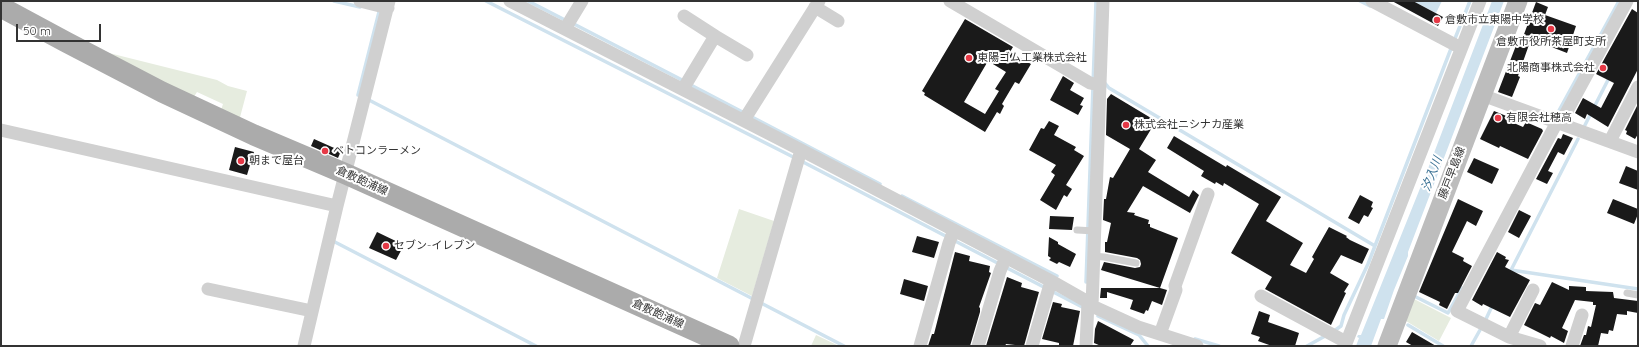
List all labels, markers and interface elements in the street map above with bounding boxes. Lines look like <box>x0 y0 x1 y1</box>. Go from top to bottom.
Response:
place label: 倉敷市立東陽中学校 <box>1445 13 1544 27</box>
marker: 倉敷市立東陽中学校 <box>1432 15 1442 25</box>
scale bar <box>18 16 103 42</box>
text: 50 m <box>23 23 51 38</box>
marker: 倉敷市役所茶屋町支所 <box>1546 24 1556 34</box>
place label: 倉敷市役所茶屋町支所 <box>1496 35 1606 49</box>
place label: 東陽ゴム工業株式会社 <box>977 51 1087 65</box>
marker: 東陽ゴム工業株式会社 <box>964 53 974 63</box>
place label: 北陽商事株式会社 <box>1507 61 1595 75</box>
marker: 北陽商事株式会社 <box>1598 63 1608 73</box>
place label: 有限会社穂高 <box>1506 111 1572 125</box>
marker: 有限会社穂高 <box>1493 113 1503 123</box>
place label: 株式会社ニシナカ産業 <box>1134 118 1244 132</box>
marker: 株式会社ニシナカ産業 <box>1121 120 1131 130</box>
place label: ベトコンラーメン <box>333 144 421 158</box>
street label: 藤戸早島線 <box>1436 145 1468 201</box>
marker: ベトコンラーメン <box>320 146 330 156</box>
place label: 朝まで屋台 <box>249 154 304 168</box>
water label: 汐入川 <box>1419 155 1445 193</box>
marker: 朝まで屋台 <box>236 156 246 166</box>
street label: 倉敷飽浦線 <box>334 164 390 198</box>
place label: セブン-イレブン <box>394 239 475 253</box>
marker: セブン-イレブン <box>381 241 391 251</box>
street label: 倉敷飽浦線 <box>630 297 686 331</box>

